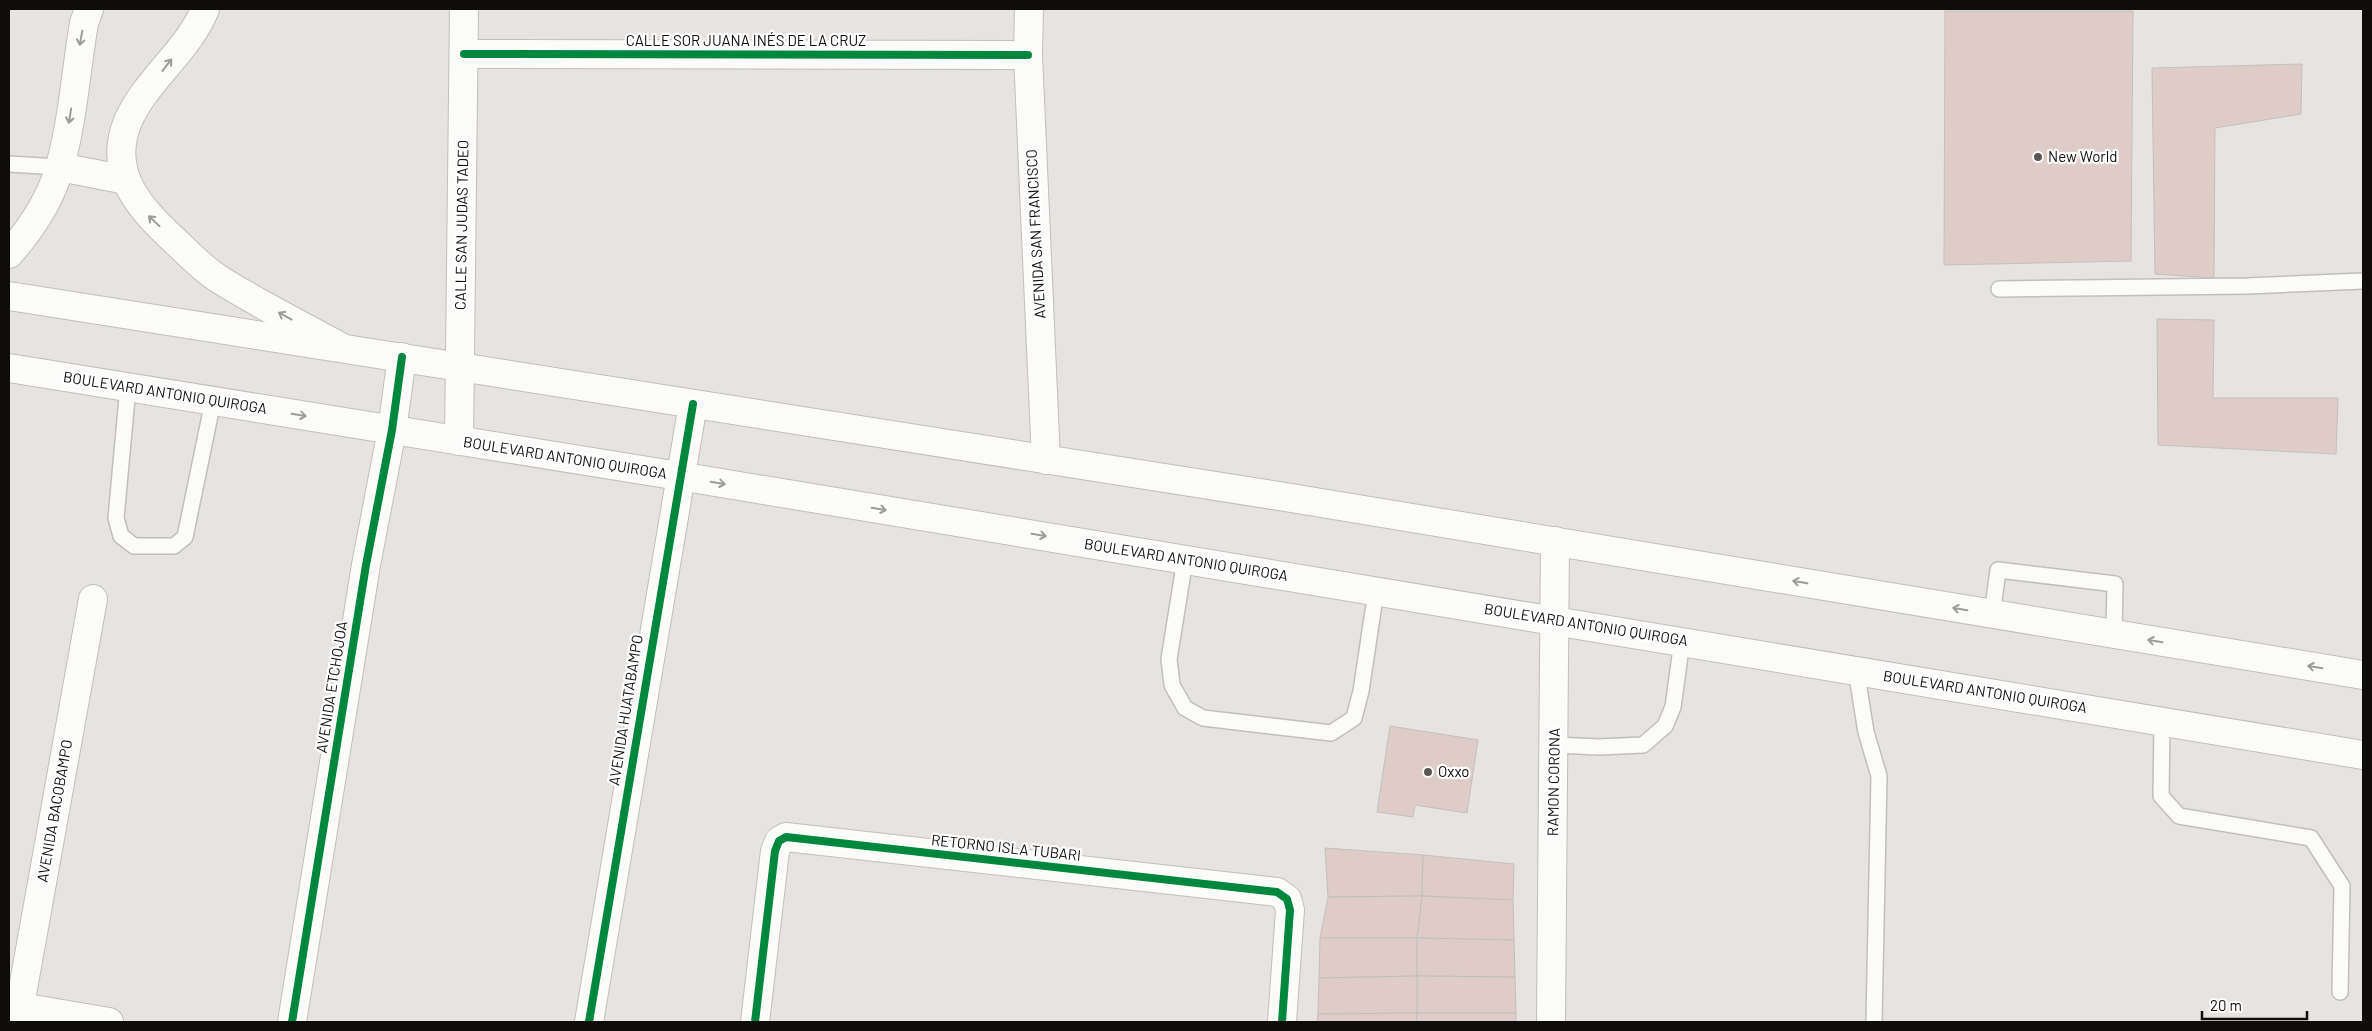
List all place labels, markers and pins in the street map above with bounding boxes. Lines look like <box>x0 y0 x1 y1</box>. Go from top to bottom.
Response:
place label: New World <box>2048 147 2117 165</box>
marker: New World <box>2032 151 2044 163</box>
place label: Oxxo <box>1438 762 1470 780</box>
marker: Oxxo <box>1422 766 1434 778</box>

